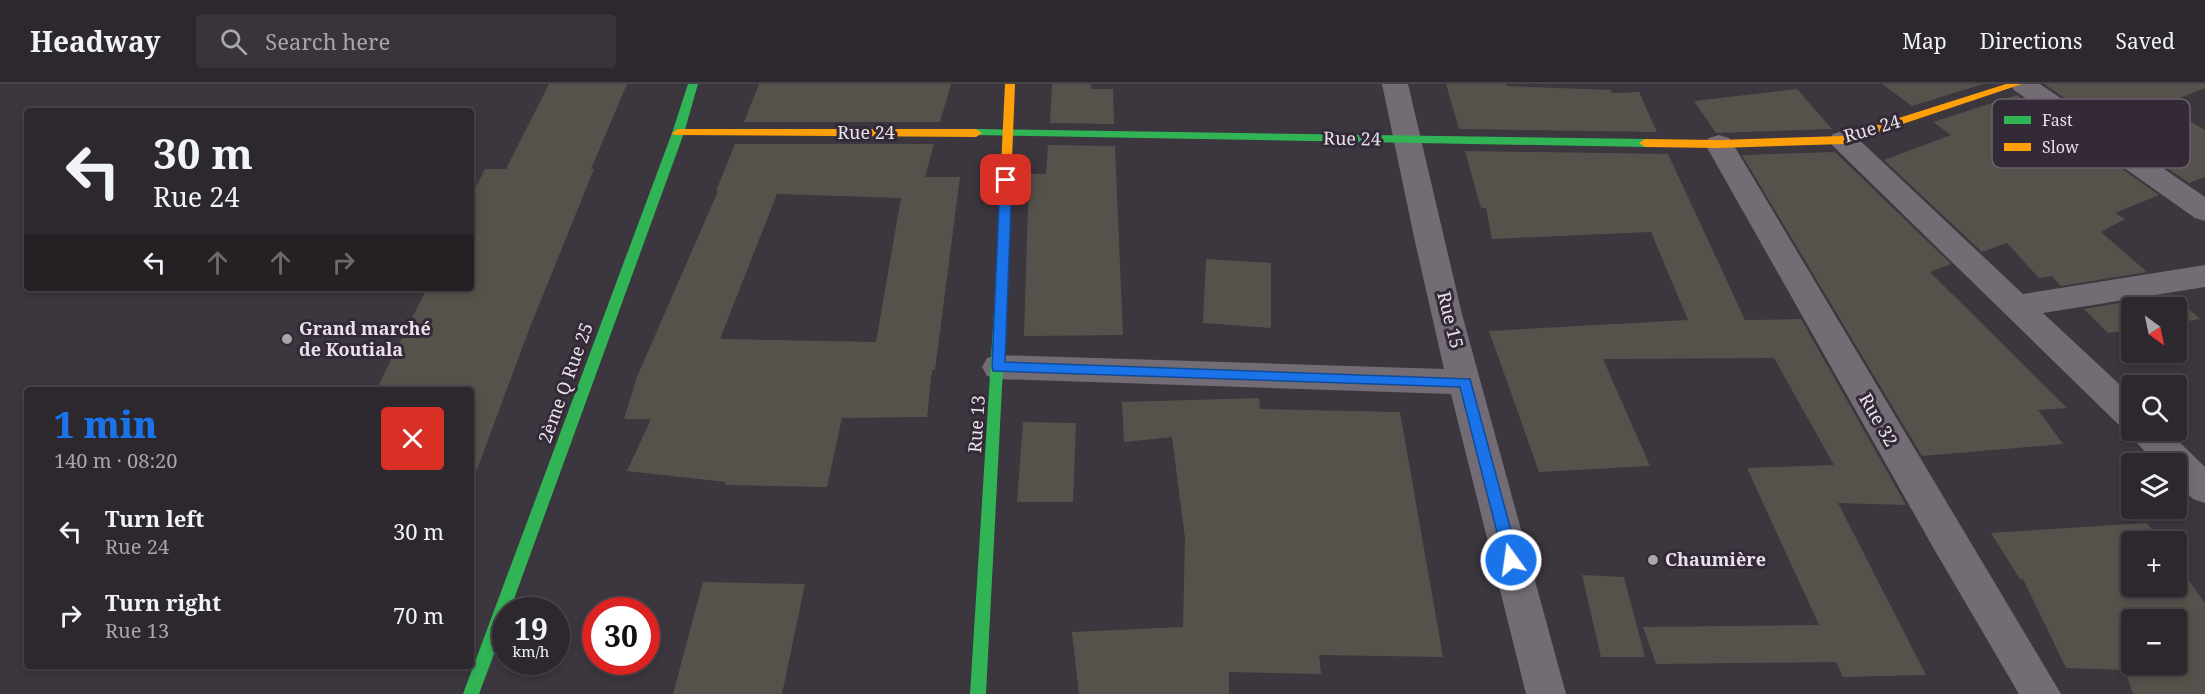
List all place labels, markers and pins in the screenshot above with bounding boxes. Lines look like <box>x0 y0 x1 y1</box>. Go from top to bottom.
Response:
pin <box>980 154 1031 205</box>
place label: Grand marché de Koutiala <box>299 316 431 361</box>
marker: Grand marché de Koutiala <box>280 332 294 346</box>
place label: Chaumière <box>1665 547 1766 571</box>
marker: Chaumière <box>1646 553 1660 567</box>

